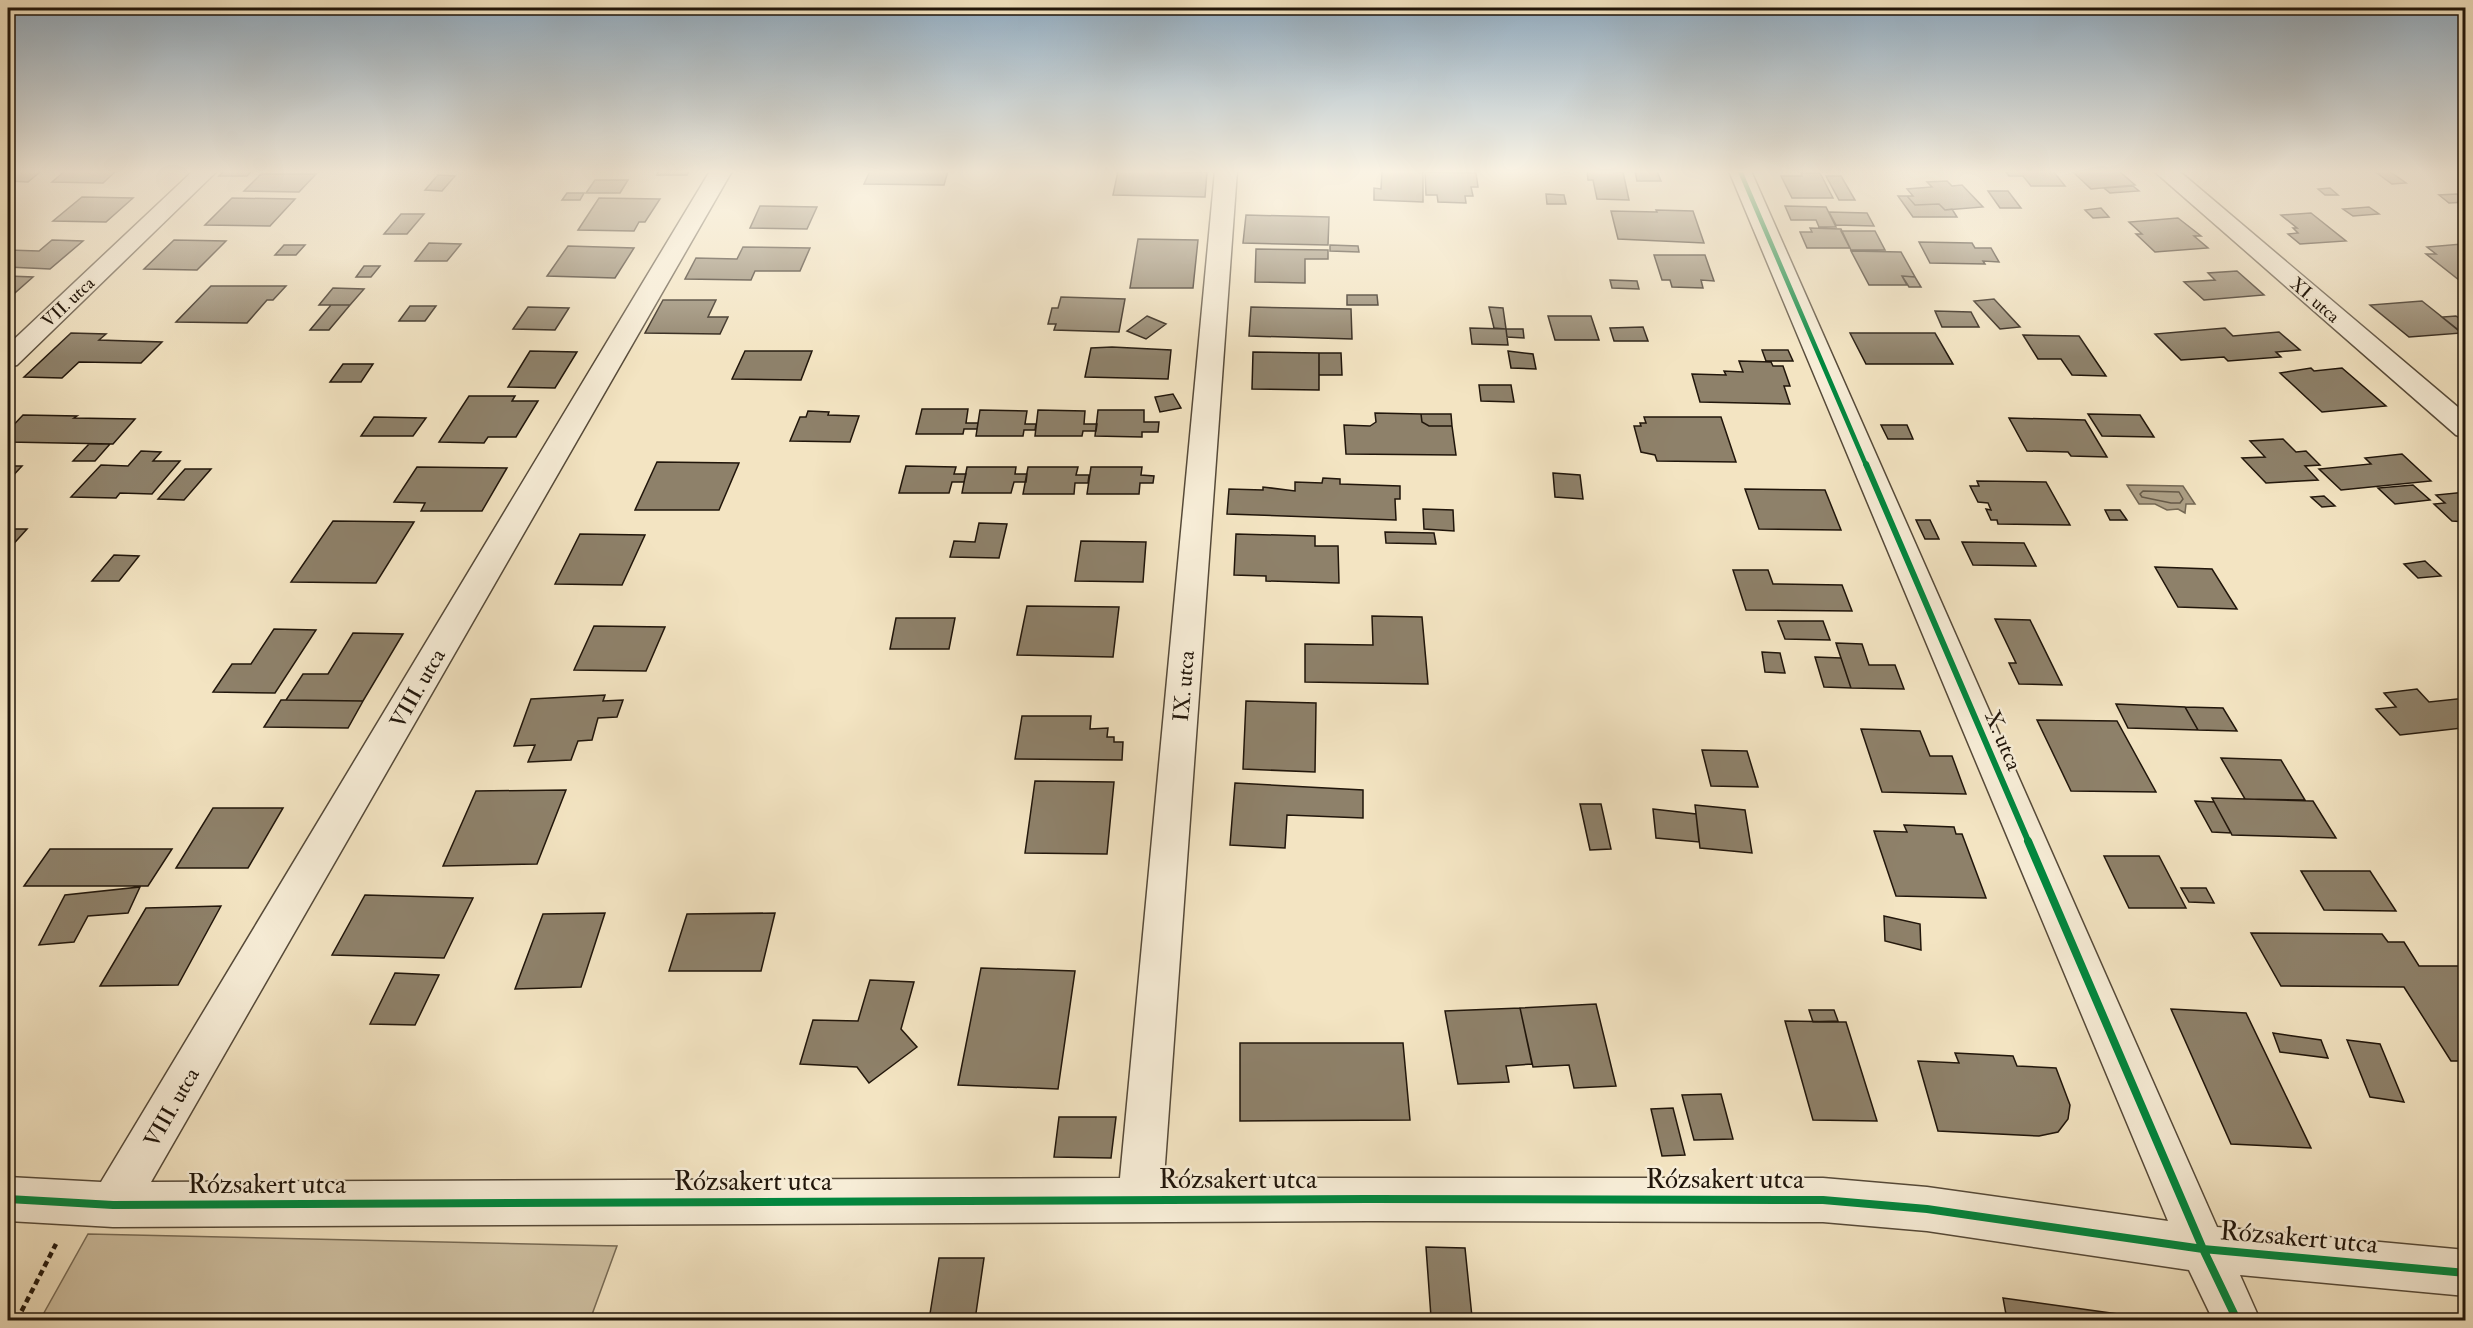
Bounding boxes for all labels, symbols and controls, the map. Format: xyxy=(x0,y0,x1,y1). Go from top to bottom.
street label: VII. utca xyxy=(37,272,100,333)
street label: XI. utca xyxy=(2285,273,2345,329)
street label: VIII. utca xyxy=(384,643,452,733)
street label: IX. utca xyxy=(1167,649,1201,723)
street label: X. utca xyxy=(1978,706,2028,775)
street label: VIII. utca xyxy=(138,1062,206,1152)
street label: Rózsakert utca xyxy=(1159,1163,1318,1196)
street label: Rózsakert utca xyxy=(1646,1163,1805,1196)
street label: Rózsakert utca xyxy=(674,1165,833,1198)
street label: Rózsakert utca xyxy=(188,1168,347,1201)
street label: Rózsakert utca xyxy=(2219,1214,2380,1261)

